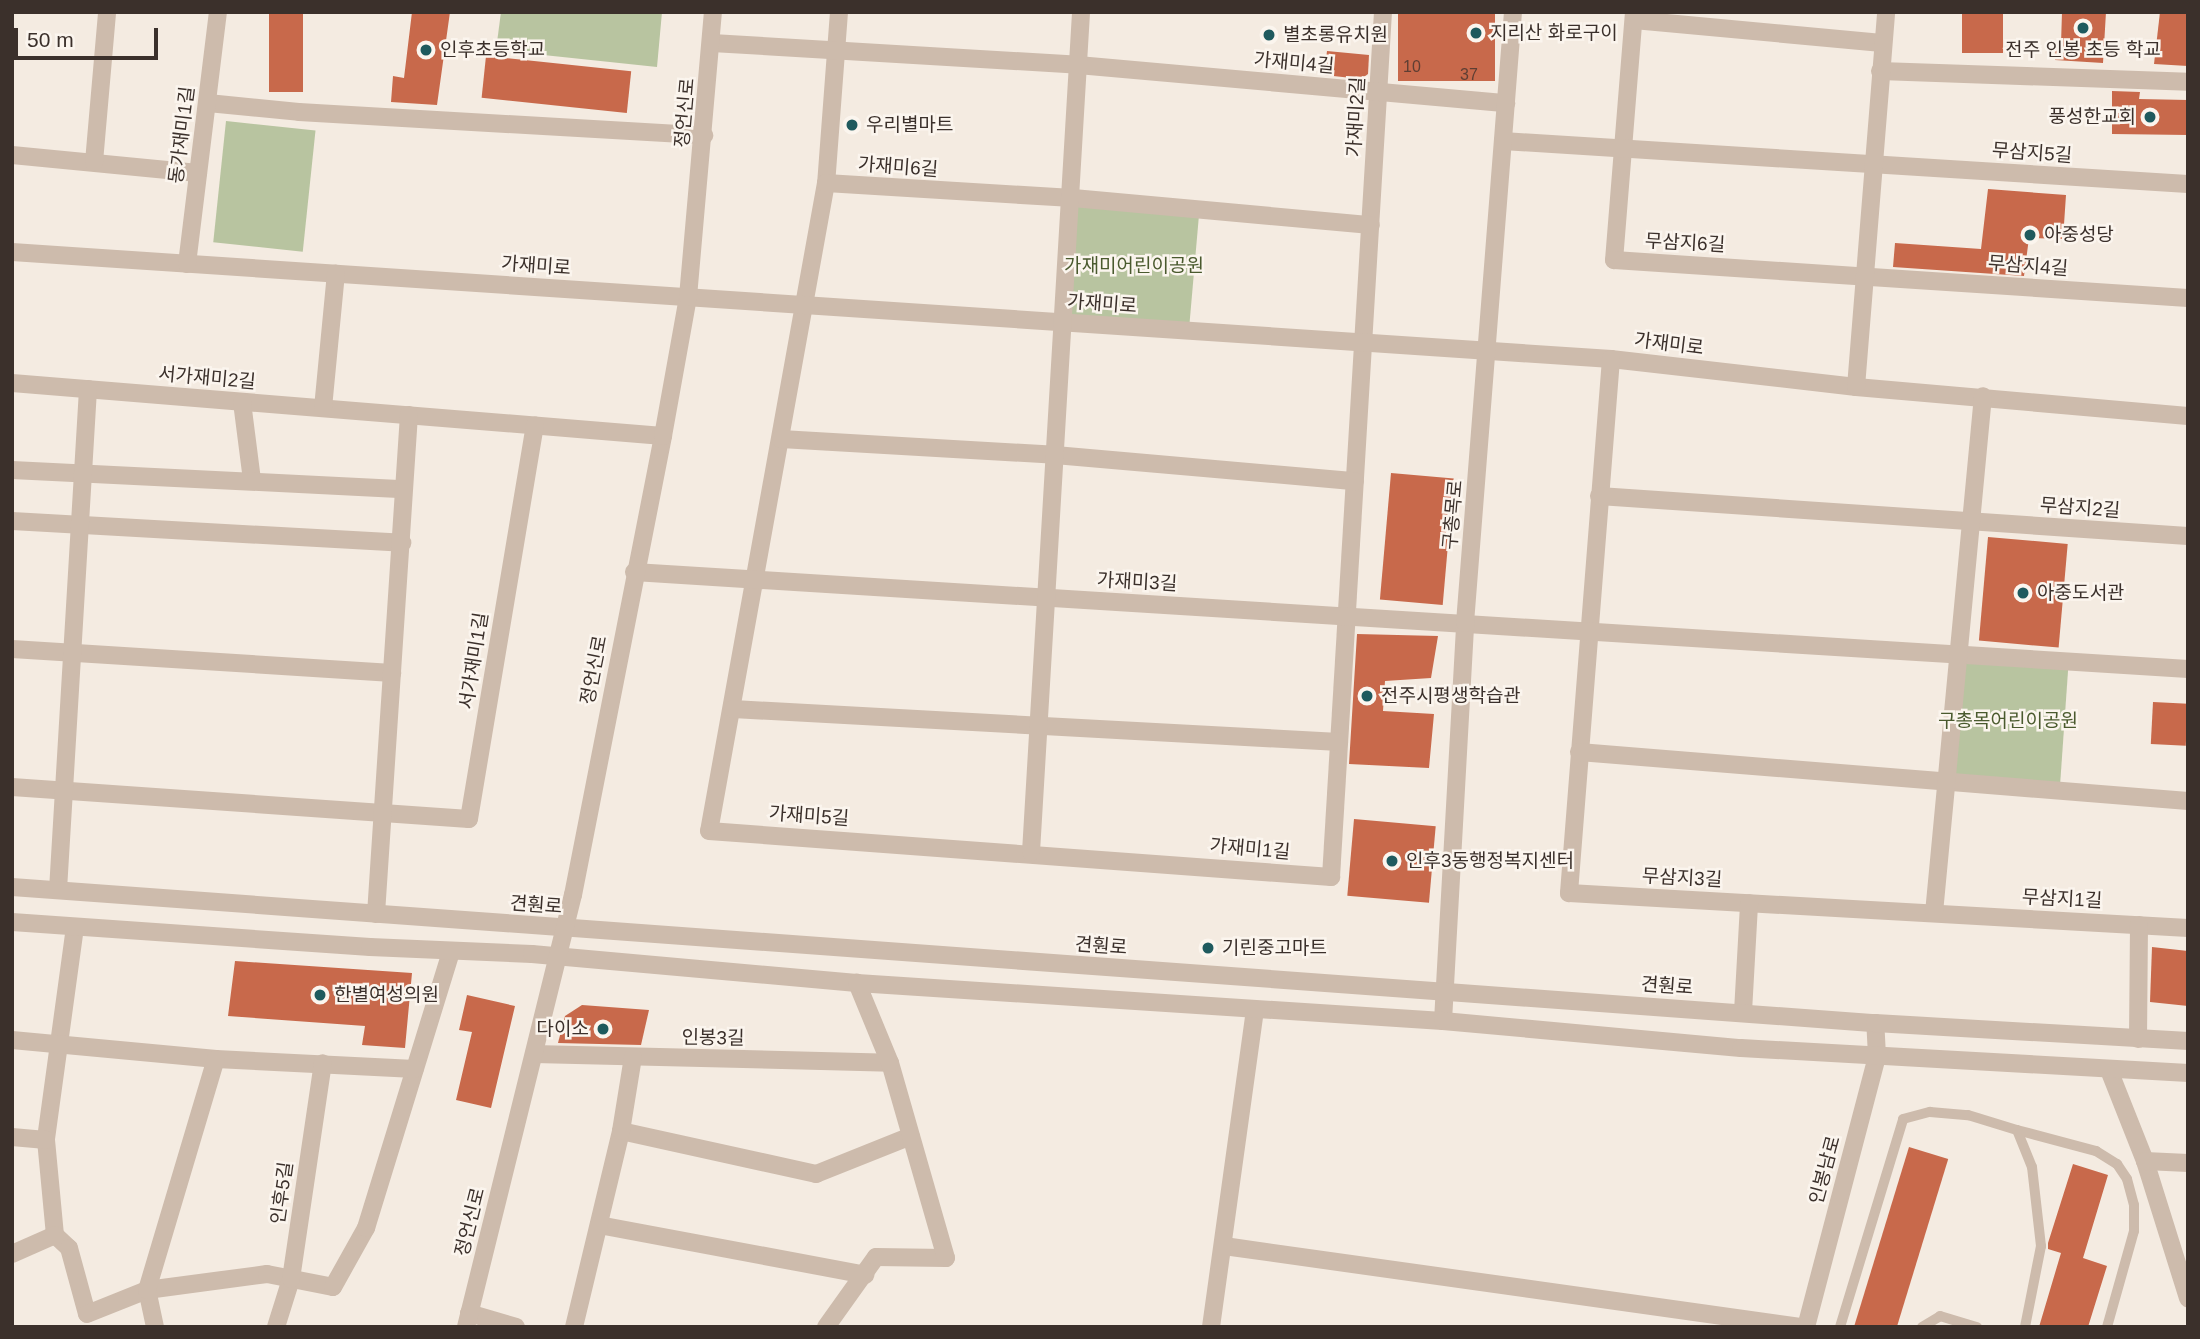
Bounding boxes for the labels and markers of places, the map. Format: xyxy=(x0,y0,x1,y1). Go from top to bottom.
marker: 전주 인봉 초등 학교 xyxy=(2075,20,2091,36)
place label: 지리산 화로구이 xyxy=(1490,22,1618,44)
place label: 별초롱유치원 xyxy=(1283,24,1388,46)
marker: 지리산 화로구이 xyxy=(1468,25,1484,41)
marker: 별초롱유치원 xyxy=(1261,27,1277,43)
place label: 인후초등학교 xyxy=(440,39,545,61)
place label: 전주 인봉 초등 학교 xyxy=(2005,39,2161,61)
marker: 인후초등학교 xyxy=(418,42,434,58)
place label: 풍성한교회 xyxy=(2049,106,2136,128)
marker: 풍성한교회 xyxy=(2142,109,2158,125)
place label: 우리별마트 xyxy=(866,114,953,136)
marker: 우리별마트 xyxy=(844,117,860,133)
place label: 아중성당 xyxy=(2044,224,2114,246)
marker: 아중성당 xyxy=(2022,227,2038,243)
place label: 아중도서관 xyxy=(2037,582,2124,604)
marker: 아중도서관 xyxy=(2015,585,2031,601)
place label: 전주시평생학습관 xyxy=(1381,685,1521,707)
marker: 전주시평생학습관 xyxy=(1359,688,1375,704)
place label: 인후3동행정복지센터 xyxy=(1406,850,1574,872)
marker: 인후3동행정복지센터 xyxy=(1384,853,1400,869)
place label: 기린중고마트 xyxy=(1222,937,1327,959)
marker: 기린중고마트 xyxy=(1200,940,1216,956)
place label: 한별여성의원 xyxy=(334,984,439,1006)
marker: 한별여성의원 xyxy=(312,987,328,1003)
place label: 다이소 xyxy=(537,1018,589,1040)
marker: 다이소 xyxy=(595,1021,611,1037)

